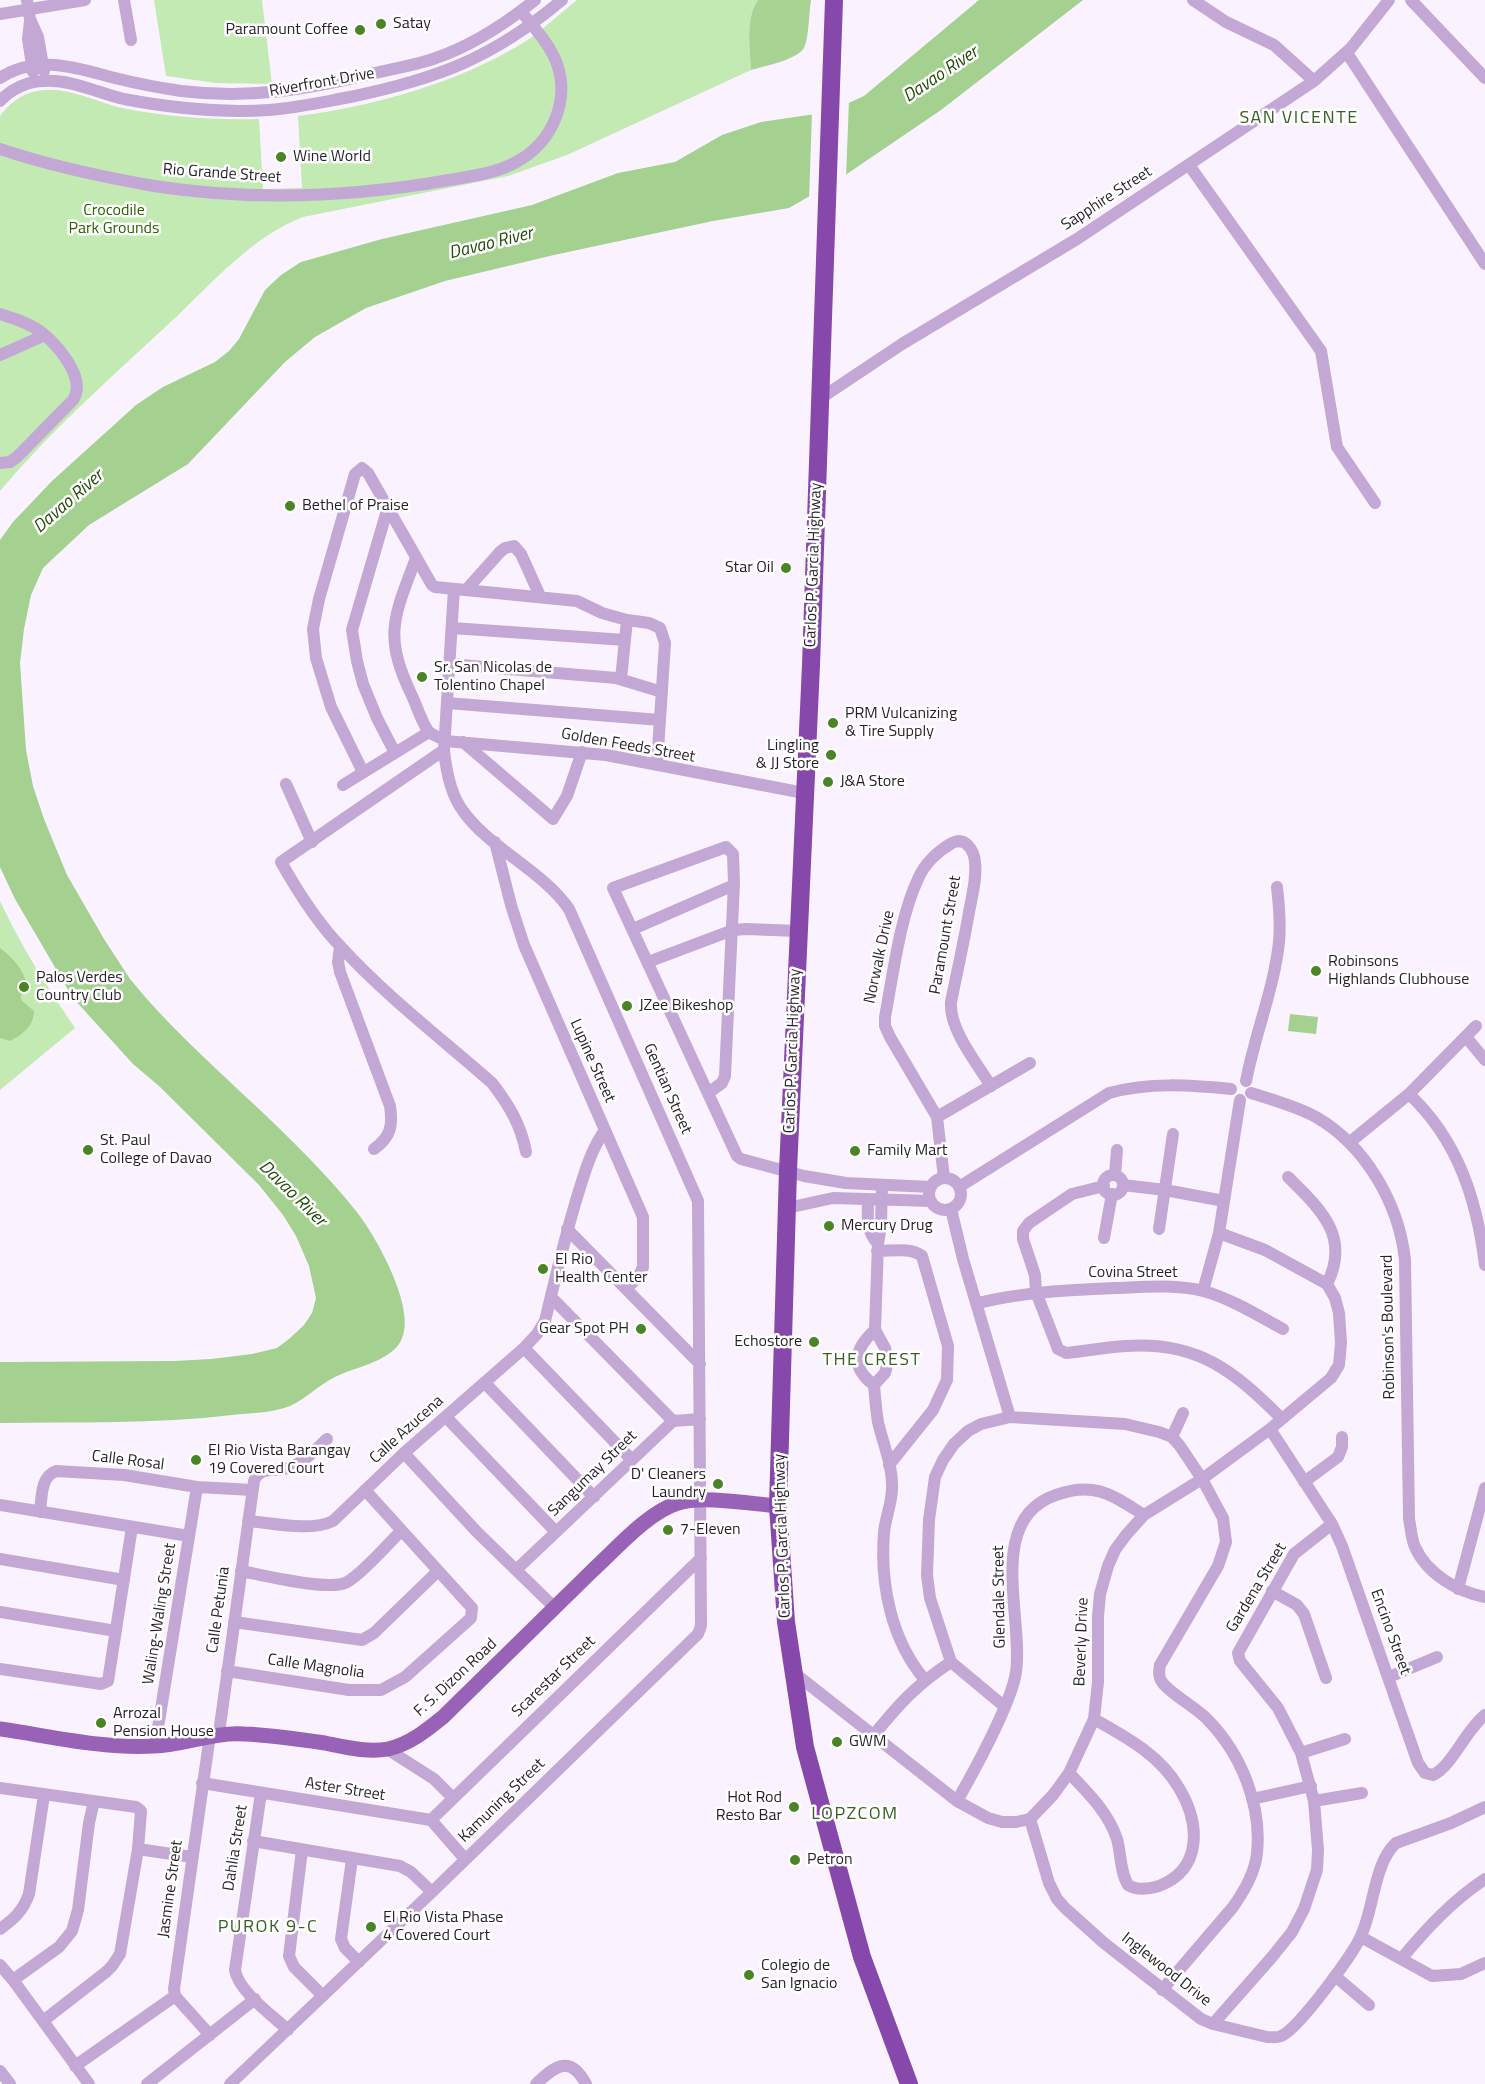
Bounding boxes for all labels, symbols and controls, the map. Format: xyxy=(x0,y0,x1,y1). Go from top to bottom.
place label: Satay xyxy=(393,14,431,34)
marker: Satay xyxy=(374,17,388,31)
place label: Paramount Coffee xyxy=(225,20,348,40)
marker: Paramount Coffee xyxy=(353,23,367,37)
water label: Davao River xyxy=(900,42,982,108)
street label: Riverfront Drive xyxy=(268,64,376,102)
district label: SAN VICENTE xyxy=(1239,108,1359,130)
place label: Wine World xyxy=(293,147,371,167)
marker: Wine World xyxy=(274,150,288,164)
street label: Rio Grande Street xyxy=(162,160,282,188)
street label: Sapphire Street xyxy=(1058,163,1156,235)
park label: Crocodile Park Grounds xyxy=(69,201,159,239)
water label: Davao River xyxy=(447,223,535,265)
water label: Davao River xyxy=(30,466,108,538)
street label: Carlos P. Garcia Highway xyxy=(802,482,826,648)
place label: Bethel of Praise xyxy=(302,496,409,516)
marker: Bethel of Praise xyxy=(283,499,297,513)
place label: Star Oil xyxy=(725,558,774,578)
marker: Star Oil xyxy=(779,561,793,575)
place label: Sr. San Nicolas de Tolentino Chapel xyxy=(434,658,552,696)
marker: Sr. San Nicolas de Tolentino Chapel xyxy=(415,670,429,684)
place label: PRM Vulcanizing & Tire Supply xyxy=(845,704,957,742)
marker: PRM Vulcanizing & Tire Supply xyxy=(826,716,840,730)
street label: Golden Feeds Street xyxy=(560,725,696,767)
place label: Lingling & JJ Store xyxy=(756,736,819,774)
marker: Lingling & JJ Store xyxy=(824,748,838,762)
place label: J&A Store xyxy=(840,772,905,792)
marker: J&A Store xyxy=(821,775,835,789)
street label: Paramount Street xyxy=(926,874,966,996)
street label: Norwalk Drive xyxy=(861,909,899,1005)
place label: Robinsons Highlands Clubhouse xyxy=(1328,952,1469,990)
marker: Robinsons Highlands Clubhouse xyxy=(1309,964,1323,978)
place label: Palos Verdes Country Club xyxy=(36,968,123,1006)
street label: Carlos P. Garcia Highway xyxy=(781,968,805,1134)
marker: Palos Verdes Country Club xyxy=(17,980,31,994)
place label: JZee Bikeshop xyxy=(639,996,734,1016)
marker: JZee Bikeshop xyxy=(620,999,634,1013)
street label: Lupine Street xyxy=(565,1016,619,1106)
street label: Gentian Street xyxy=(639,1041,695,1137)
place label: St. Paul College of Davao xyxy=(100,1131,212,1169)
place label: Family Mart xyxy=(867,1141,947,1161)
marker: St. Paul College of Davao xyxy=(81,1143,95,1157)
marker: Family Mart xyxy=(848,1144,862,1158)
water label: Davao River xyxy=(254,1157,330,1231)
place label: Mercury Drug xyxy=(841,1216,933,1236)
marker: Mercury Drug xyxy=(822,1219,836,1233)
place label: El Rio Health Center xyxy=(555,1250,648,1288)
street label: Robinson's Boulevard xyxy=(1378,1254,1400,1400)
marker: El Rio Health Center xyxy=(536,1262,550,1276)
street label: Covina Street xyxy=(1088,1263,1178,1283)
place label: Gear Spot PH xyxy=(539,1319,629,1339)
marker: Gear Spot PH xyxy=(634,1322,648,1336)
place label: Echostore xyxy=(734,1332,802,1352)
marker: Echostore xyxy=(807,1335,821,1349)
district label: THE CREST xyxy=(822,1350,922,1372)
street label: Calle Azucena xyxy=(366,1392,448,1468)
street label: Sangumay Street xyxy=(545,1427,641,1521)
place label: El Rio Vista Barangay 19 Covered Court xyxy=(208,1441,351,1479)
street label: Calle Rosal xyxy=(91,1447,165,1475)
marker: El Rio Vista Barangay 19 Covered Court xyxy=(189,1453,203,1467)
street label: Carlos P. Garcia Highway xyxy=(771,1453,795,1619)
place label: D' Cleaners Laundry xyxy=(631,1465,706,1503)
marker: D' Cleaners Laundry xyxy=(711,1477,725,1491)
place label: 7-Eleven xyxy=(680,1520,741,1540)
marker: 7-Eleven xyxy=(661,1523,675,1537)
street label: Gardena Street xyxy=(1223,1540,1291,1636)
street label: Waling-Waling Street xyxy=(139,1542,181,1686)
street label: Glendale Street xyxy=(990,1545,1010,1649)
street label: Calle Petunia xyxy=(203,1565,235,1655)
street label: Encino Street xyxy=(1366,1587,1414,1677)
street label: Beverly Drive xyxy=(1071,1597,1093,1687)
street label: Scarestar Street xyxy=(508,1632,600,1722)
street label: F. S. Dizon Road xyxy=(411,1635,501,1721)
street label: Calle Magnolia xyxy=(266,1651,366,1683)
place label: Arrozal Pension House xyxy=(113,1704,214,1742)
marker: Arrozal Pension House xyxy=(94,1716,108,1730)
place label: GWM xyxy=(849,1732,886,1752)
marker: GWM xyxy=(830,1735,844,1749)
street label: Kamuning Street xyxy=(455,1755,549,1847)
street label: Aster Street xyxy=(304,1774,386,1806)
place label: Hot Rod Resto Bar xyxy=(716,1788,782,1826)
marker: Hot Rod Resto Bar xyxy=(787,1800,801,1814)
street label: Dahlia Street xyxy=(220,1804,252,1892)
district label: LOPZCOM xyxy=(811,1804,899,1826)
street label: Jasmine Street xyxy=(155,1839,187,1939)
place label: Petron xyxy=(807,1850,852,1870)
marker: Petron xyxy=(788,1853,802,1867)
place label: El Rio Vista Phase 4 Covered Court xyxy=(383,1908,503,1946)
district label: PUROK 9-C xyxy=(218,1917,318,1939)
marker: El Rio Vista Phase 4 Covered Court xyxy=(364,1920,378,1934)
street label: Inglewood Drive xyxy=(1117,1929,1215,2011)
place label: Colegio de San Ignacio xyxy=(761,1956,837,1994)
marker: Colegio de San Ignacio xyxy=(742,1968,756,1982)

